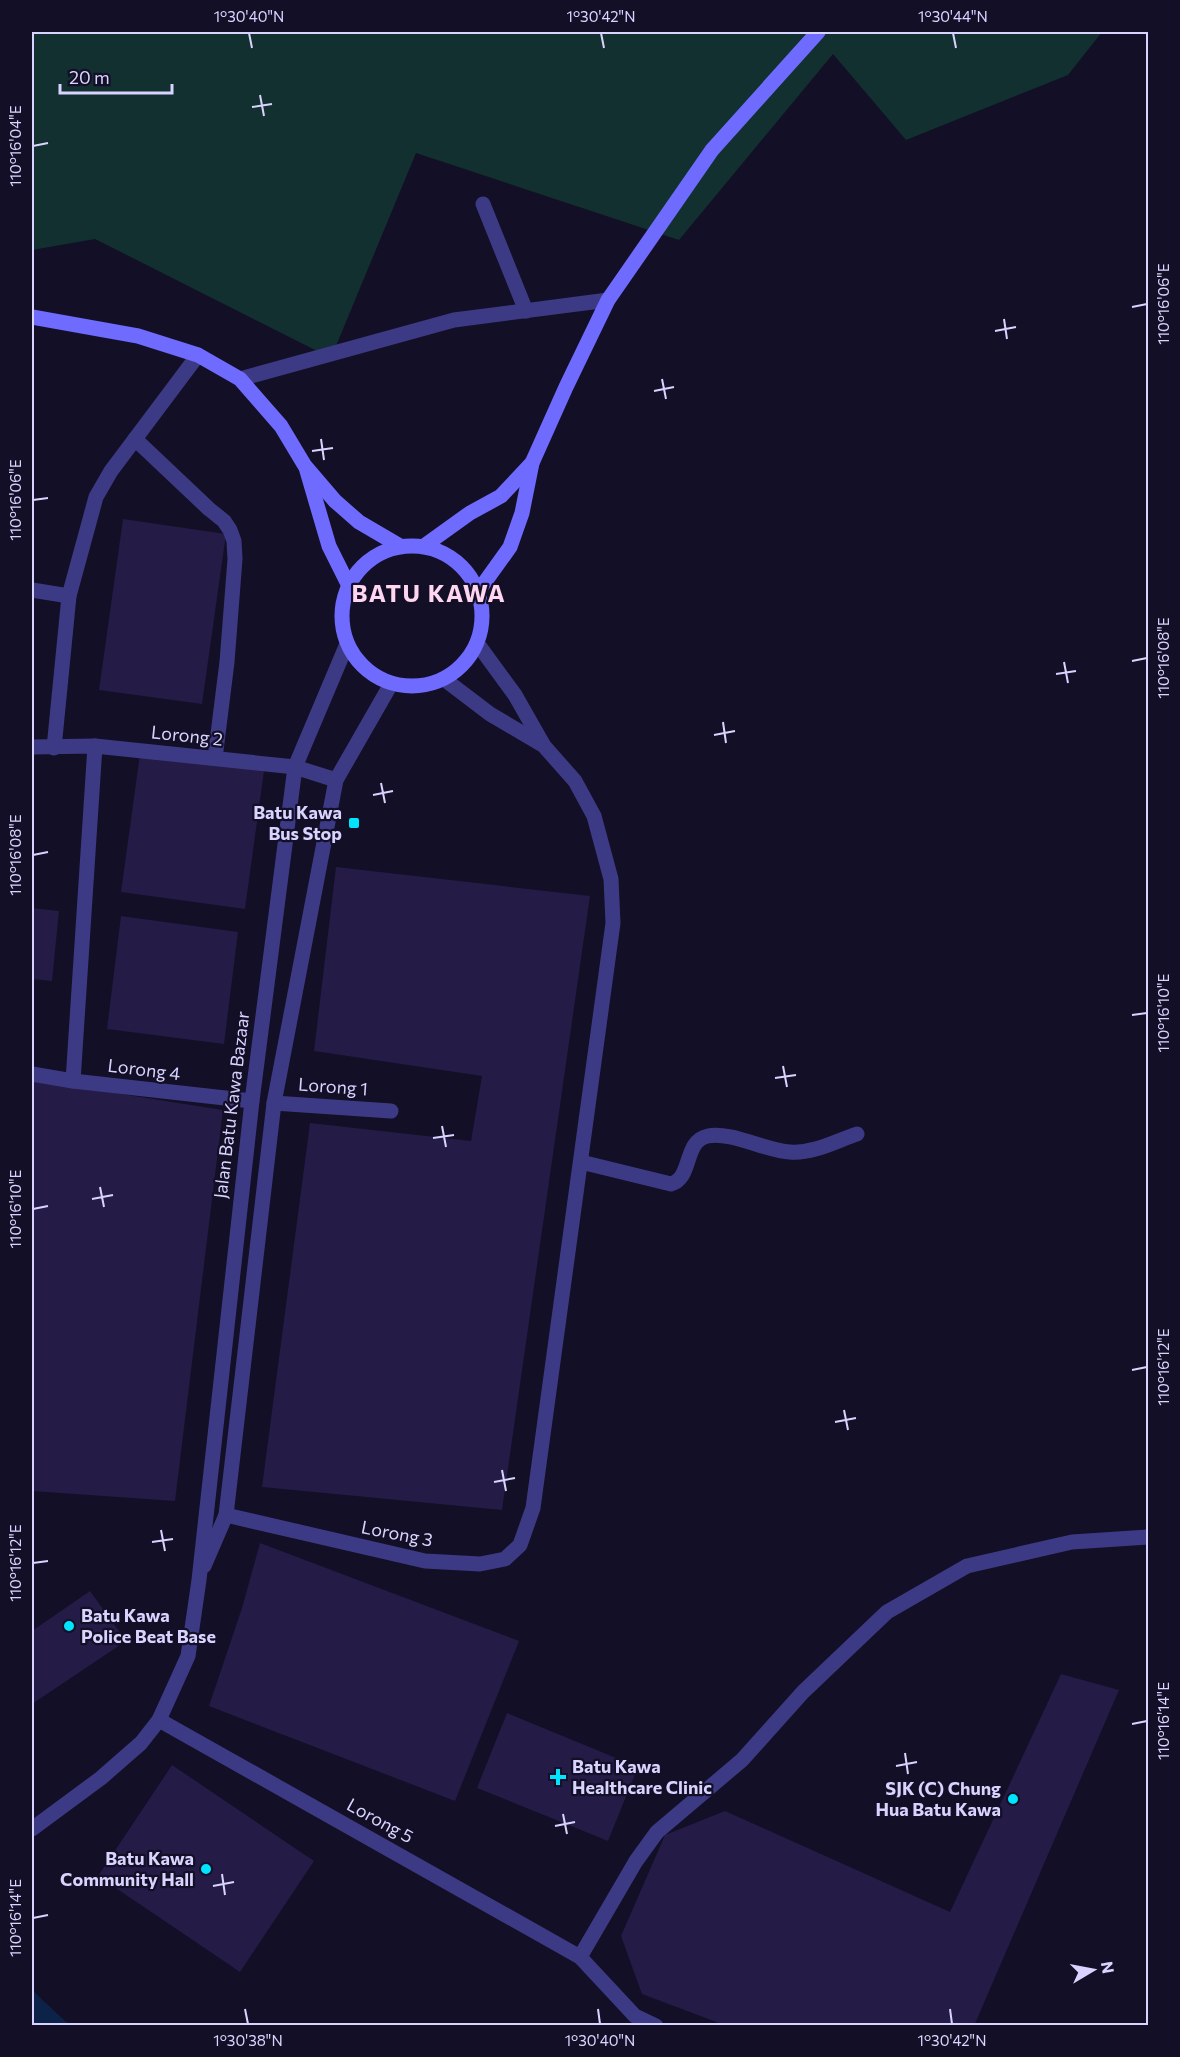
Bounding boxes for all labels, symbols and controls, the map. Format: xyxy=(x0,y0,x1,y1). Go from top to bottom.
text: 1°30'40"N xyxy=(214,7,284,25)
text: 1°30'42"N xyxy=(567,7,635,25)
text: 1°30'44"N xyxy=(918,7,988,25)
scale bar xyxy=(60,57,172,95)
text: 20 m xyxy=(69,66,110,88)
text: 110°16'04"E xyxy=(6,105,24,187)
text: 110°16'06"E xyxy=(1154,263,1172,345)
text: 110°16'06"E xyxy=(6,459,24,541)
district label: BATU KAWA xyxy=(352,578,506,607)
text: 110°16'08"E xyxy=(1154,617,1172,699)
street label: Lorong 2 xyxy=(150,720,224,750)
place label: Batu Kawa Bus Stop xyxy=(253,801,342,844)
text: 110°16'08"E xyxy=(6,814,24,896)
marker: Batu Kawa Bus Stop xyxy=(347,816,361,830)
text: 110°16'10"E xyxy=(1154,973,1172,1052)
street label: Jalan Batu Kawa Bazaar xyxy=(209,1010,253,1200)
street label: Lorong 4 xyxy=(107,1054,182,1084)
street label: Lorong 1 xyxy=(297,1073,369,1099)
text: 110°16'10"E xyxy=(6,1169,24,1248)
text: 110°16'12"E xyxy=(1154,1328,1172,1406)
street label: Lorong 3 xyxy=(360,1515,435,1551)
text: 110°16'12"E xyxy=(6,1524,24,1602)
place label: Batu Kawa Police Beat Base xyxy=(81,1604,216,1647)
marker: Batu Kawa Police Beat Base xyxy=(62,1619,76,1633)
text: 110°16'14"E xyxy=(1154,1682,1172,1760)
place label: Batu Kawa Healthcare Clinic xyxy=(572,1755,712,1798)
marker: Batu Kawa Healthcare Clinic xyxy=(549,1768,567,1786)
place label: SJK (C) Chung Hua Batu Kawa xyxy=(876,1777,1001,1820)
marker: SJK (C) Chung Hua Batu Kawa xyxy=(1006,1792,1020,1806)
street label: Lorong 5 xyxy=(343,1793,418,1847)
place label: Batu Kawa Community Hall xyxy=(60,1847,194,1890)
marker: Batu Kawa Community Hall xyxy=(199,1862,213,1876)
text: 110°16'14"E xyxy=(6,1879,24,1957)
north arrow xyxy=(1063,1940,1123,2000)
text: N xyxy=(1098,1960,1119,1975)
text: 1°30'38"N xyxy=(213,2031,283,2049)
text: 1°30'40"N xyxy=(565,2031,635,2049)
text: 1°30'42"N xyxy=(918,2031,986,2049)

